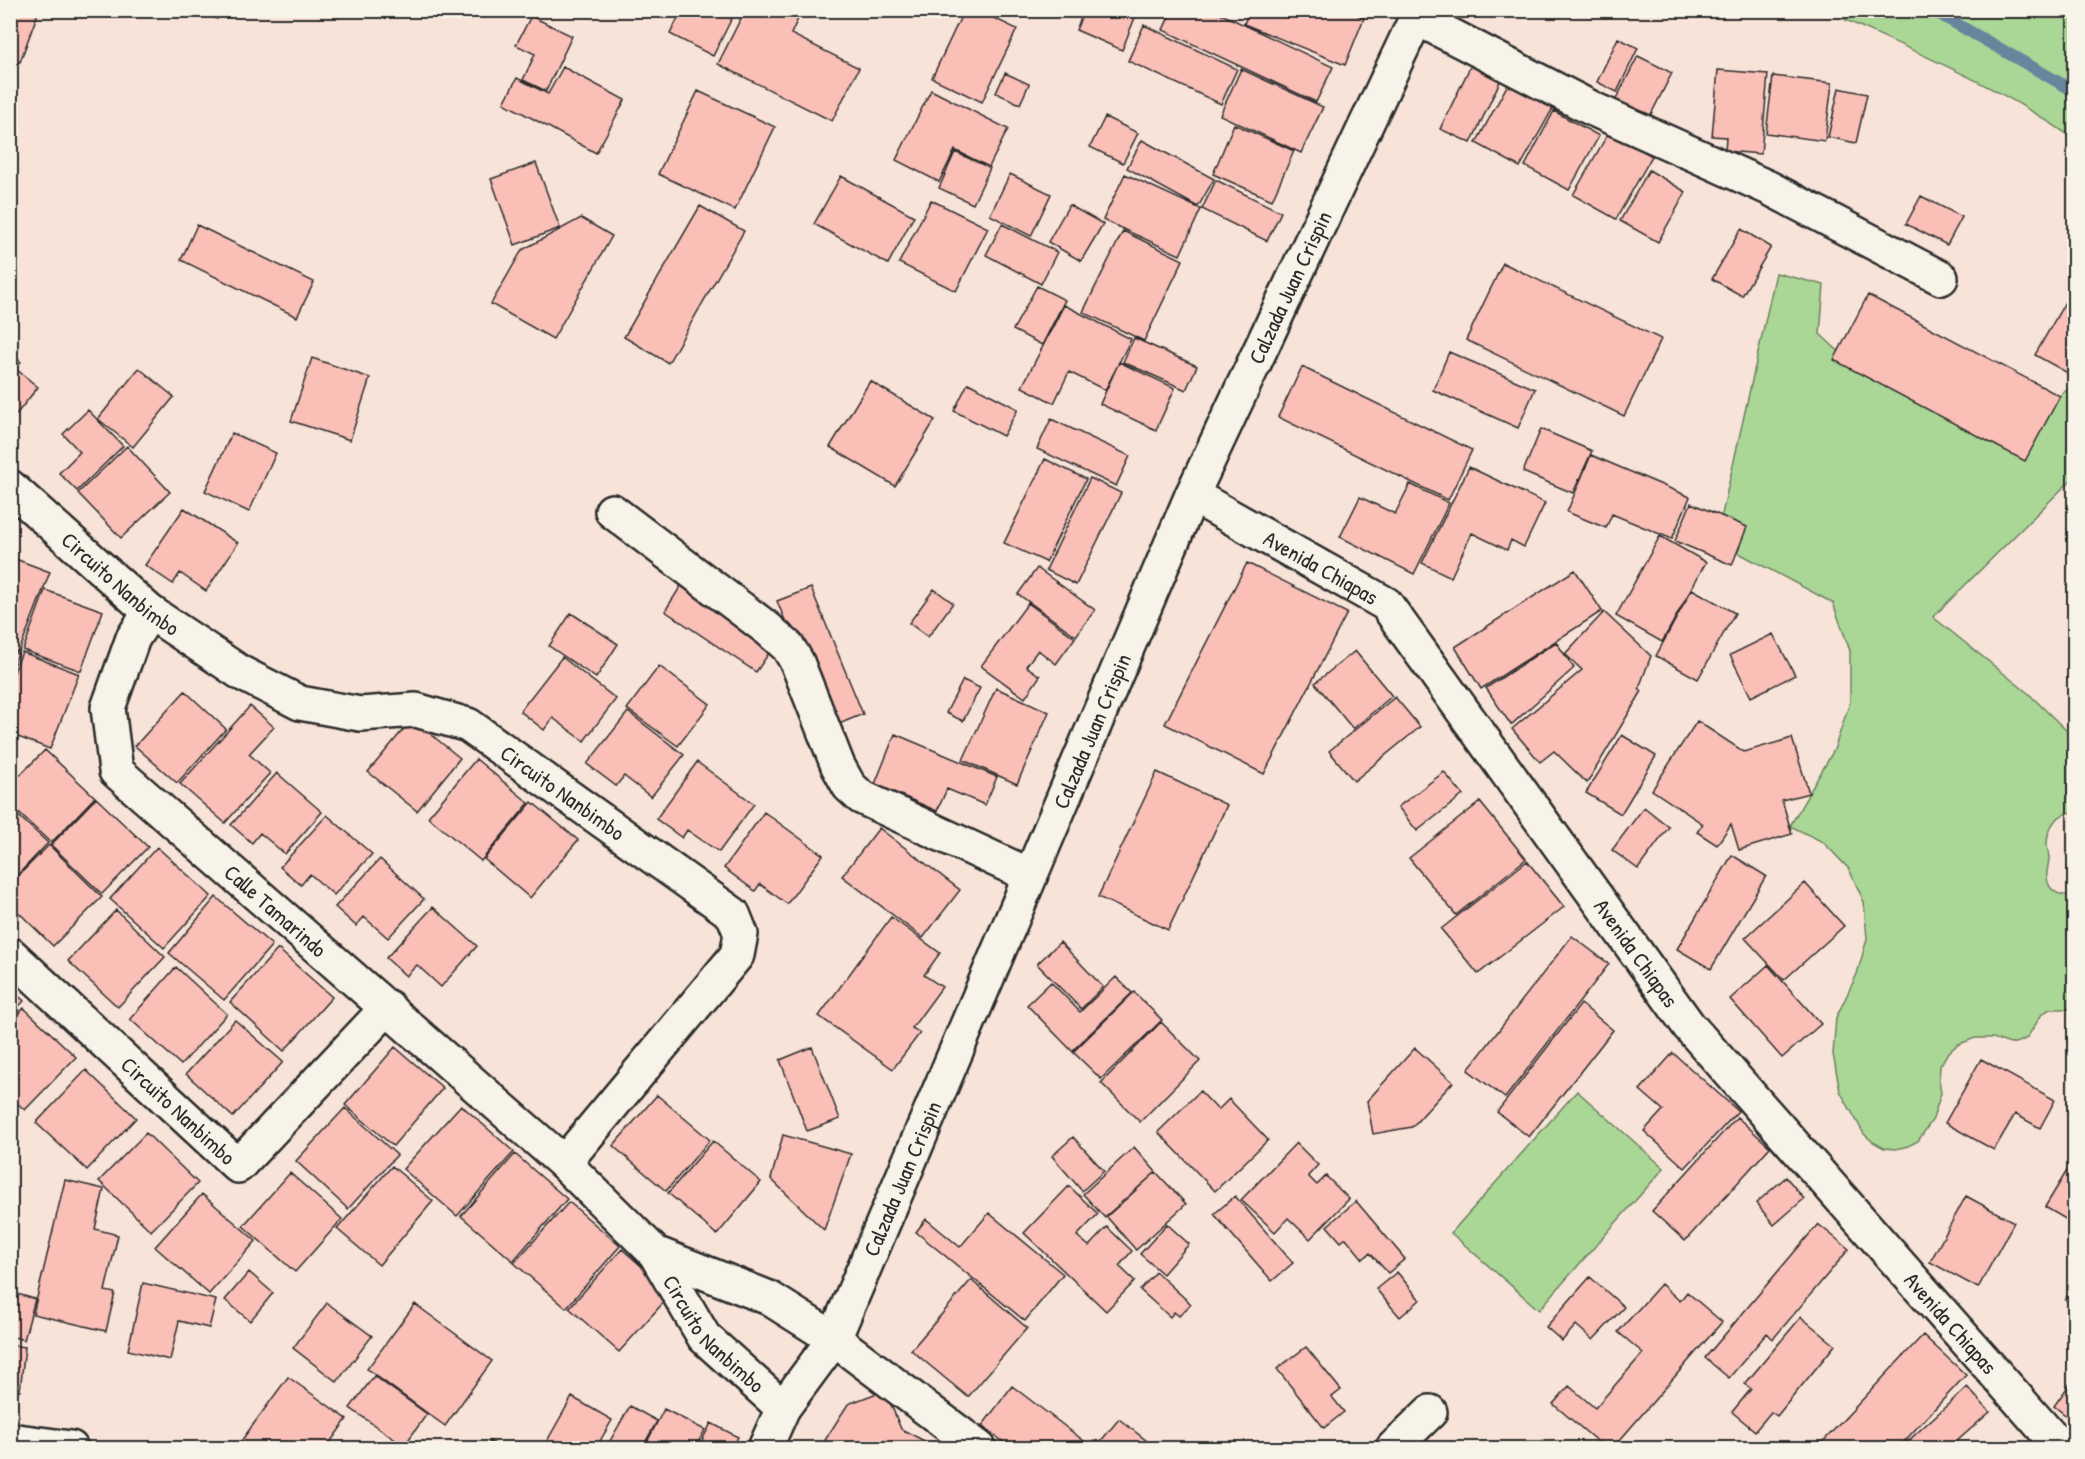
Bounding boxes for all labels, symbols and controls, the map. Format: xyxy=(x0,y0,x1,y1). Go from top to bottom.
street label: Calzada Juan Crispin xyxy=(1241,206,1338,369)
street label: Avenida Chiapas xyxy=(1258,523,1384,612)
street label: Circuito Nanbimbo xyxy=(55,525,186,643)
street label: Calzada Juan Crispin xyxy=(1046,649,1138,813)
street label: Circuito Nanbimbo xyxy=(494,738,631,847)
street label: Calle Tamarindo xyxy=(218,857,334,964)
street label: Avenida Chiapas xyxy=(1587,893,1686,1013)
street label: Circuito Nanbimbo xyxy=(115,1050,242,1172)
street label: Calzada Juan Crispin xyxy=(856,1096,948,1261)
street label: Avenida Chiapas xyxy=(1898,1266,2004,1381)
street label: Circuito Nanbimbo xyxy=(656,1269,771,1400)

